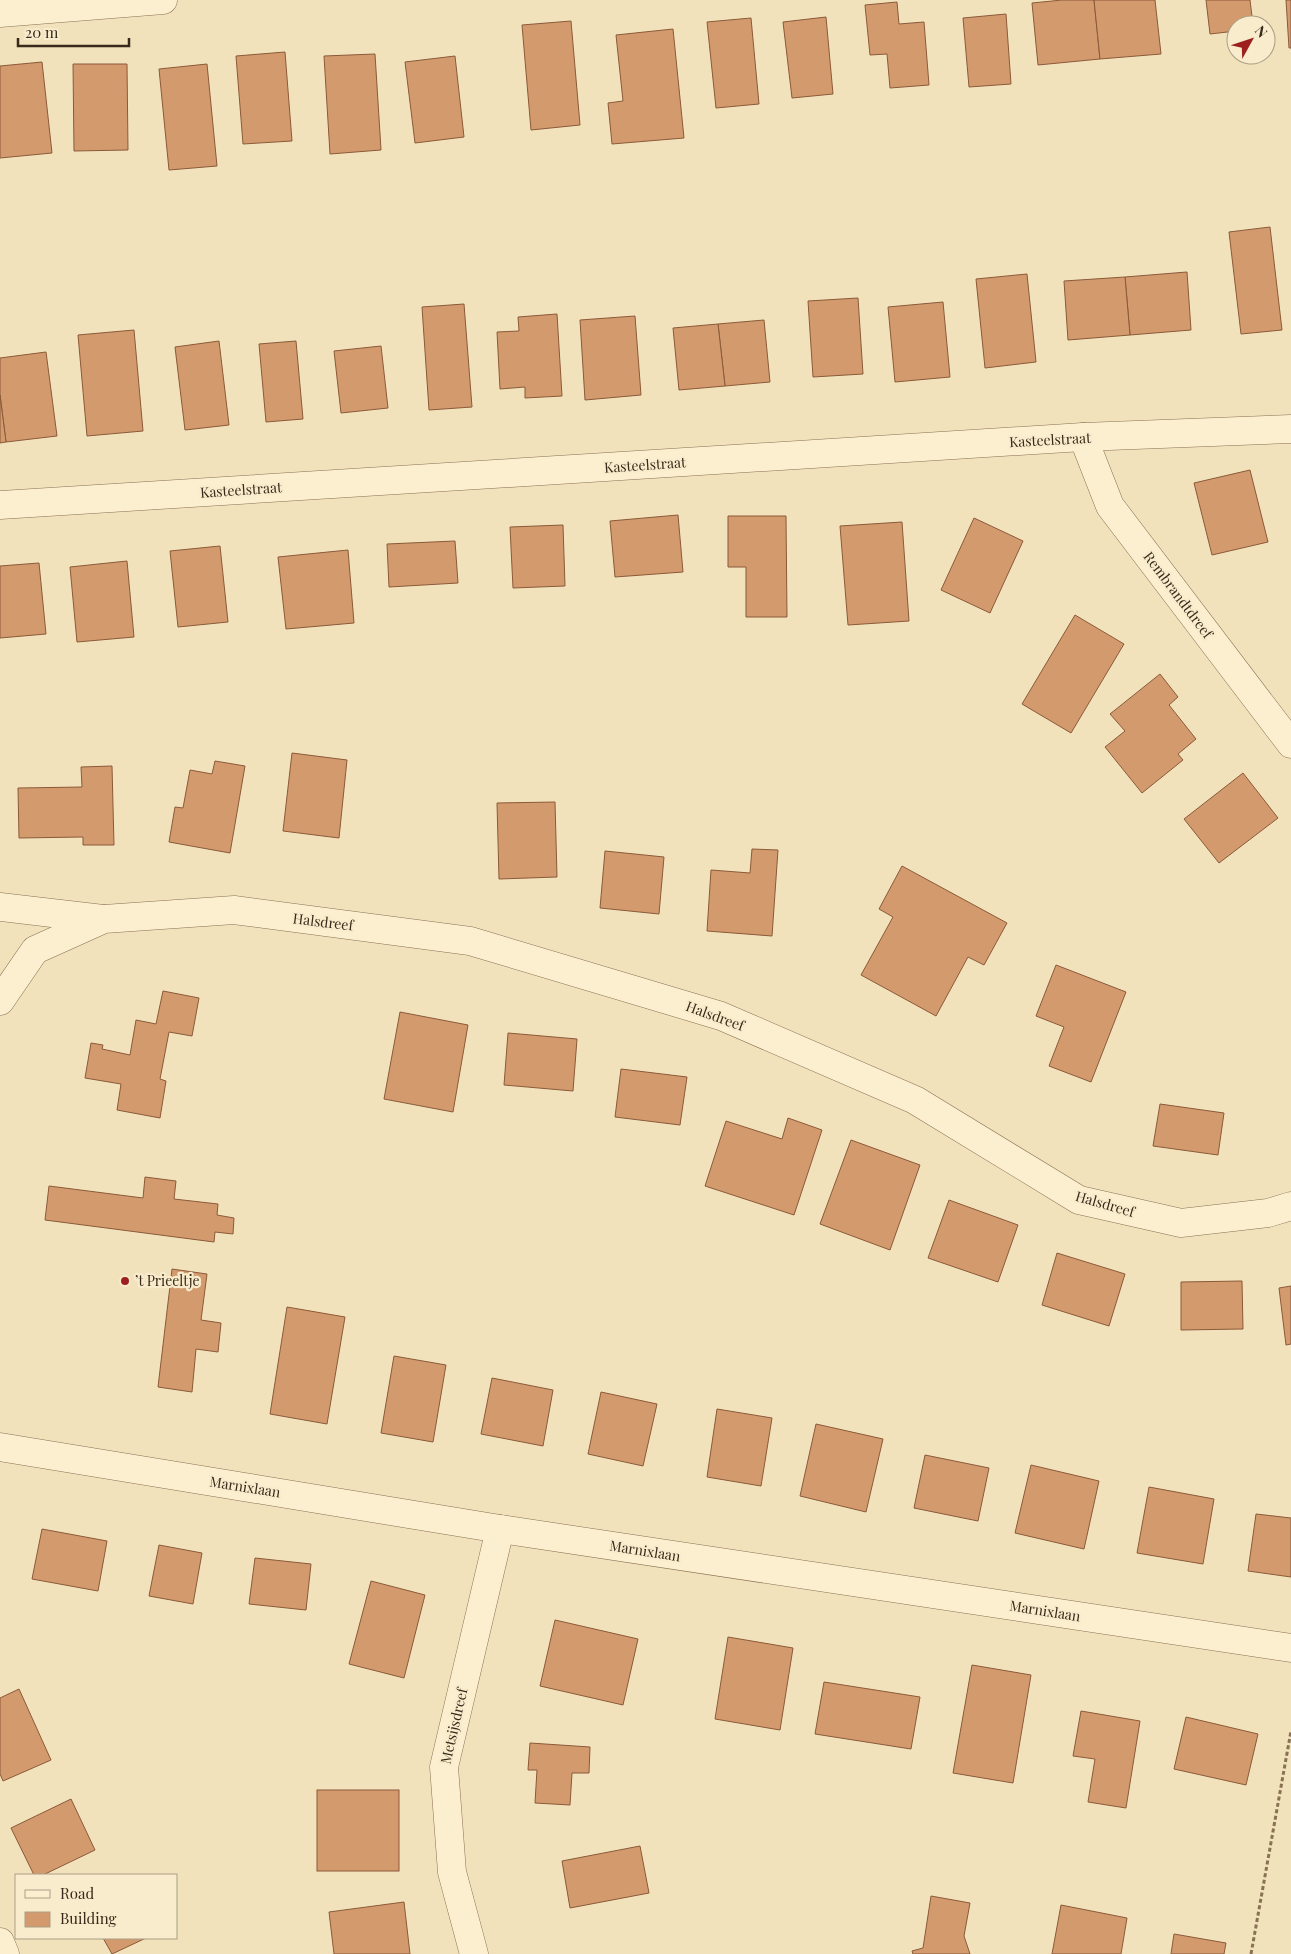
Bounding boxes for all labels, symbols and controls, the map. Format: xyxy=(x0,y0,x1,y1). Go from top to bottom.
scale bar xyxy=(18,15,129,47)
north arrow xyxy=(1226,15,1276,65)
text: N xyxy=(1251,21,1272,41)
text: 20 m xyxy=(25,22,59,42)
street label: Kasteelstraat xyxy=(1009,428,1092,451)
street label: Kasteelstraat xyxy=(603,452,688,477)
street label: Kasteelstraat xyxy=(199,477,284,502)
street label: Rembrandtdreef xyxy=(1140,547,1218,643)
street label: Halsdreef xyxy=(292,908,356,935)
street label: Halsdreef xyxy=(683,996,748,1035)
street label: Halsdreef xyxy=(1073,1186,1138,1221)
place label: ’t Prieeltje xyxy=(135,1271,200,1290)
marker: ’t Prieeltje xyxy=(119,1275,131,1287)
street label: Marnixlaan xyxy=(208,1472,282,1502)
street label: Marnixlaan xyxy=(608,1536,682,1566)
street label: Marnixlaan xyxy=(1008,1596,1082,1626)
street label: Metsijsdreef xyxy=(436,1685,472,1766)
legend xyxy=(15,1874,178,1939)
text: Road xyxy=(60,1883,94,1903)
text: Building xyxy=(60,1908,117,1928)

